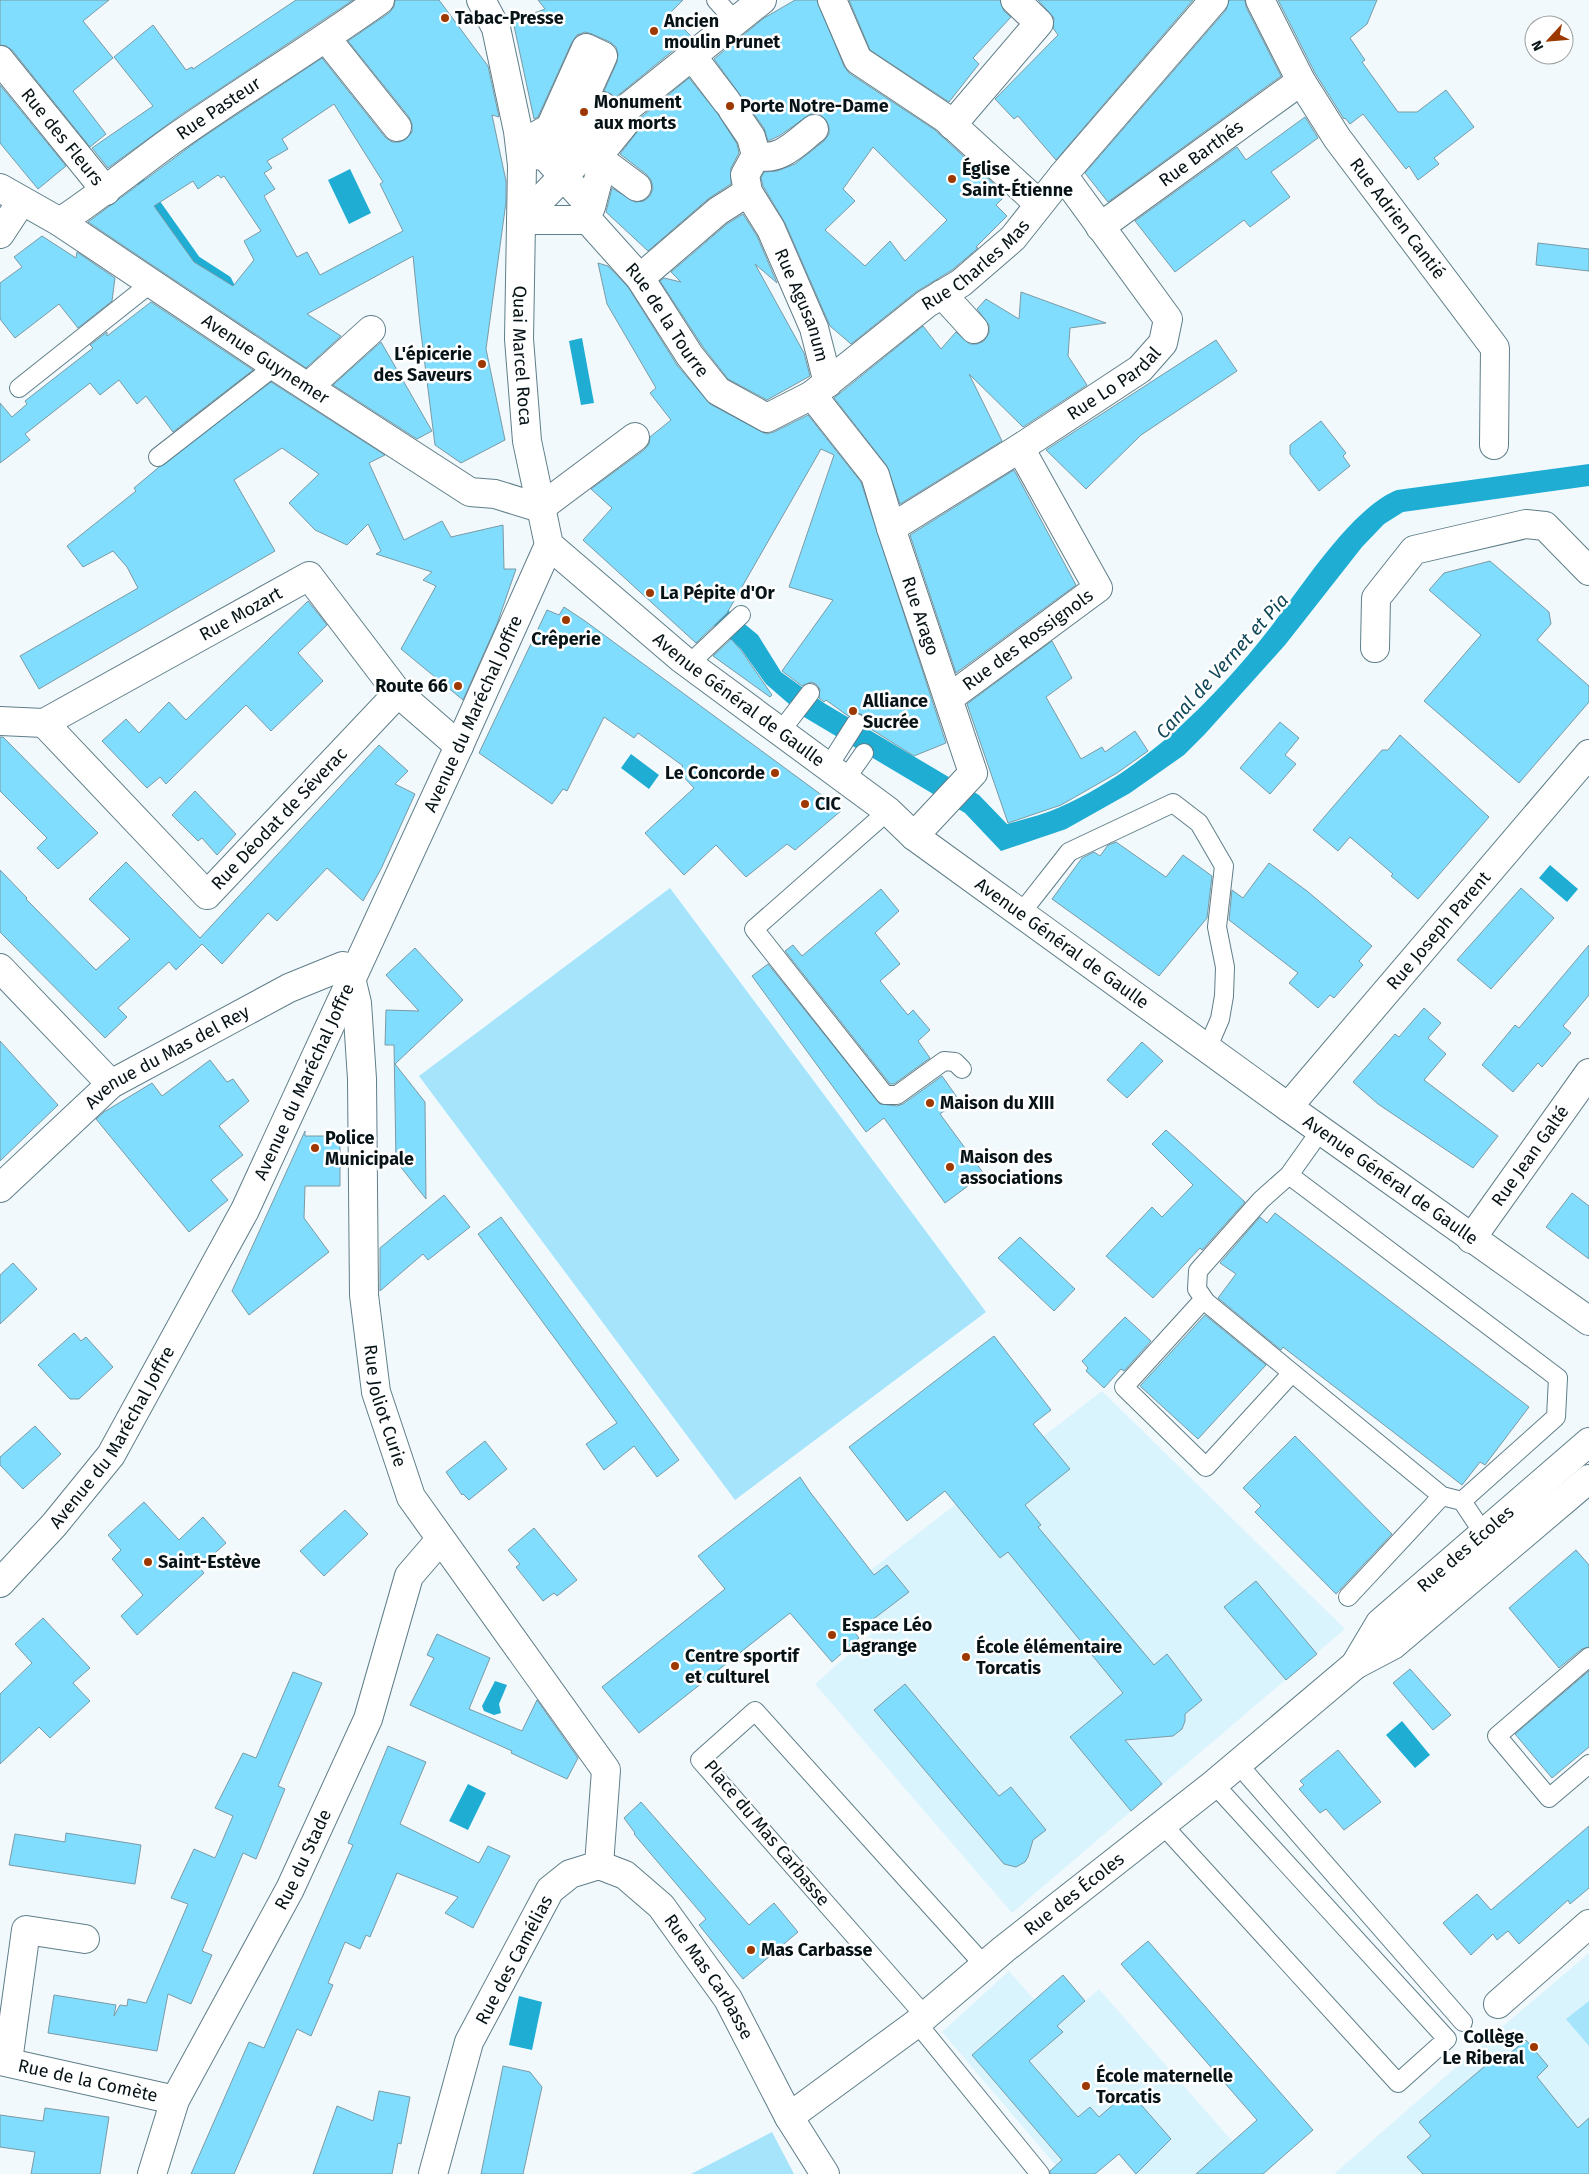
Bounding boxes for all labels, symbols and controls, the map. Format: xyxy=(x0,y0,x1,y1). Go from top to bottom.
place label: Tabac-Presse xyxy=(455,7,564,29)
place label: Ancien moulin Prunet xyxy=(663,10,781,53)
marker: Tabac-Presse xyxy=(439,12,451,24)
north arrow xyxy=(1524,15,1574,65)
marker: Ancien moulin Prunet xyxy=(648,25,660,37)
text: N xyxy=(1528,38,1547,53)
street label: Rue Pasteur xyxy=(172,72,265,145)
street label: Rue des Fleurs xyxy=(16,84,108,190)
place label: Monument aux morts xyxy=(594,91,683,134)
place label: Porte Notre-Dame xyxy=(740,95,889,117)
marker: Porte Notre-Dame xyxy=(724,100,736,112)
marker: Monument aux morts xyxy=(578,106,590,118)
street label: Rue Barthés xyxy=(1155,116,1248,192)
street label: Rue Adrien Cantié xyxy=(1345,154,1450,283)
place label: Église Saint-Étienne xyxy=(962,157,1073,201)
marker: Église Saint-Étienne xyxy=(946,173,958,185)
street label: Rue Charles Mas xyxy=(917,215,1034,315)
street label: Rue Agusanum xyxy=(770,245,833,364)
street label: Rue de la Tourre xyxy=(621,258,714,382)
street label: Quai Marcel Roca xyxy=(508,285,537,426)
street label: Avenue Guynemer xyxy=(198,309,333,409)
street label: Rue Lo Pardal xyxy=(1063,342,1166,425)
place label: L'épicerie des Saveurs xyxy=(373,343,472,386)
marker: L'épicerie des Saveurs xyxy=(476,358,488,370)
street label: Rue Arago xyxy=(897,574,944,658)
street label: Rue Mozart xyxy=(196,582,286,646)
place label: La Pépite d'Or xyxy=(660,582,776,604)
street label: Rue des Rossignols xyxy=(958,584,1097,695)
marker: La Pépite d'Or xyxy=(644,587,656,599)
water label: Canal de Vernet et Pia xyxy=(1151,589,1293,743)
street label: Avenue du Maréchal Joffre xyxy=(419,612,527,816)
marker: Crêperie xyxy=(560,614,572,626)
place label: Crêperie xyxy=(531,628,601,650)
street label: Avenue Général de Gaulle xyxy=(648,628,829,772)
place label: Route 66 xyxy=(375,675,448,697)
marker: Route 66 xyxy=(452,680,464,692)
place label: Alliance Sucrée xyxy=(862,690,928,733)
marker: Alliance Sucrée xyxy=(847,705,859,717)
street label: Rue Déodat de Séverac xyxy=(207,743,352,895)
place label: Le Concorde xyxy=(665,762,765,784)
marker: Le Concorde xyxy=(769,767,781,779)
place label: CIC xyxy=(815,793,842,815)
marker: CIC xyxy=(799,798,811,810)
street label: Rue Joseph Parent xyxy=(1382,866,1496,994)
street label: Avenue Général de Gaulle xyxy=(971,873,1153,1014)
street label: Avenue du Maréchal Joffre xyxy=(249,980,359,1183)
street label: Avenue du Mas del Rey xyxy=(80,1000,253,1114)
place label: Maison du XIII xyxy=(940,1092,1055,1114)
marker: Maison du XIII xyxy=(924,1097,936,1109)
street label: Rue Jean Galté xyxy=(1487,1101,1573,1211)
street label: Avenue Général de Gaulle xyxy=(1299,1110,1482,1250)
place label: Police Municipale xyxy=(325,1127,414,1170)
marker: Police Municipale xyxy=(309,1142,321,1154)
place label: Maison des associations xyxy=(960,1146,1063,1189)
marker: Maison des associations xyxy=(944,1161,956,1173)
street label: Avenue du Maréchal Joffre xyxy=(45,1342,179,1533)
street label: Rue Joliot Curie xyxy=(359,1343,411,1470)
street label: Rue des Écoles xyxy=(1413,1501,1519,1597)
place label: Saint-Estève xyxy=(158,1551,261,1573)
marker: Saint-Estève xyxy=(142,1556,154,1568)
place label: Espace Léo Lagrange xyxy=(842,1614,932,1657)
marker: Espace Léo Lagrange xyxy=(826,1629,838,1641)
place label: École élémentaire Torcatis xyxy=(976,1635,1122,1679)
place label: Centre sportif et culturel xyxy=(685,1645,800,1688)
marker: École élémentaire Torcatis xyxy=(960,1651,972,1663)
marker: Centre sportif et culturel xyxy=(669,1660,681,1672)
street label: Place du Mas Carbasse xyxy=(699,1755,835,1911)
street label: Rue du Stade xyxy=(270,1806,336,1914)
street label: Rue des Écoles xyxy=(1020,1848,1128,1940)
street label: Rue des Camélias xyxy=(471,1892,557,2028)
street label: Rue Mas Carbasse xyxy=(659,1910,758,2043)
place label: Mas Carbasse xyxy=(761,1939,873,1961)
marker: Mas Carbasse xyxy=(745,1944,757,1956)
place label: Collège Le Riberal xyxy=(1443,2026,1525,2069)
marker: Collège Le Riberal xyxy=(1528,2041,1540,2053)
street label: Rue de la Comète xyxy=(16,2054,160,2107)
place label: École maternelle Torcatis xyxy=(1096,2064,1233,2108)
marker: École maternelle Torcatis xyxy=(1080,2080,1092,2092)

